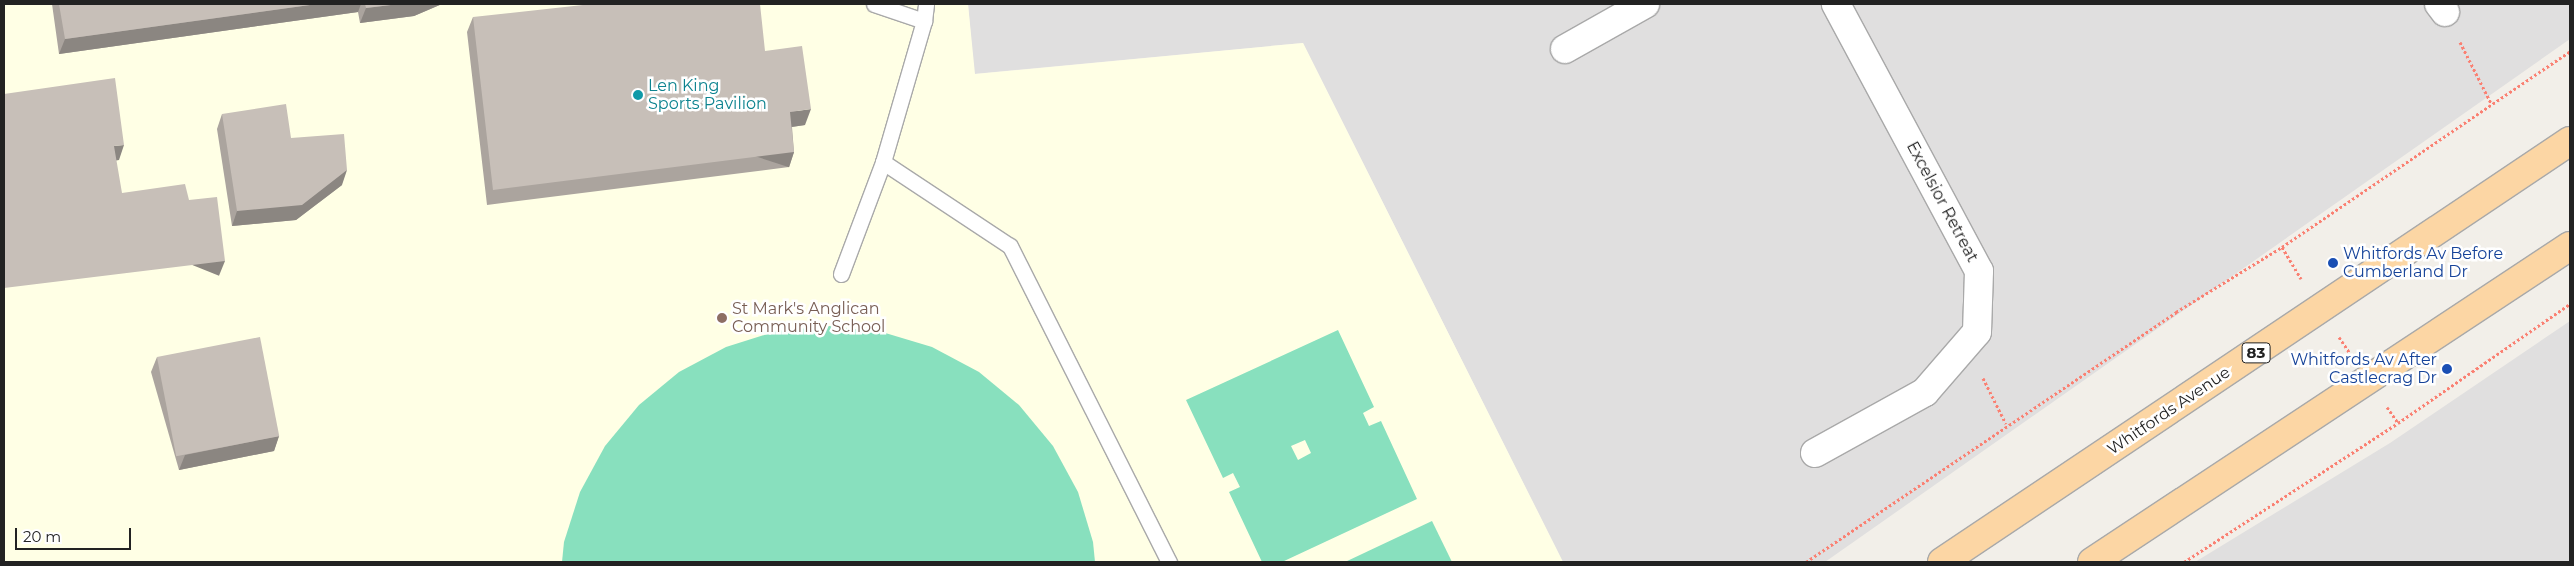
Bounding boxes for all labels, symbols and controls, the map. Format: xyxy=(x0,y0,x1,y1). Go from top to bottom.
place label: Len King Sports Pavilion xyxy=(648,76,767,114)
marker: Len King Sports Pavilion xyxy=(632,89,644,101)
street label: Excelsior Retreat xyxy=(1902,139,1982,265)
place label: Whitfords Av Before Cumberland Dr xyxy=(2343,244,2503,282)
marker: Whitfords Av Before Cumberland Dr xyxy=(2327,257,2339,269)
place label: St Mark's Anglican Community School xyxy=(732,299,885,337)
marker: St Mark's Anglican Community School xyxy=(716,312,728,324)
road number: 83 xyxy=(2241,340,2271,366)
place label: Whitfords Av After Castlecrag Dr xyxy=(2291,350,2437,388)
street label: Whitfords Avenue xyxy=(2104,363,2234,459)
marker: Whitfords Av After Castlecrag Dr xyxy=(2441,363,2453,375)
scale bar xyxy=(18,518,134,550)
text: 20 m xyxy=(23,527,61,546)

